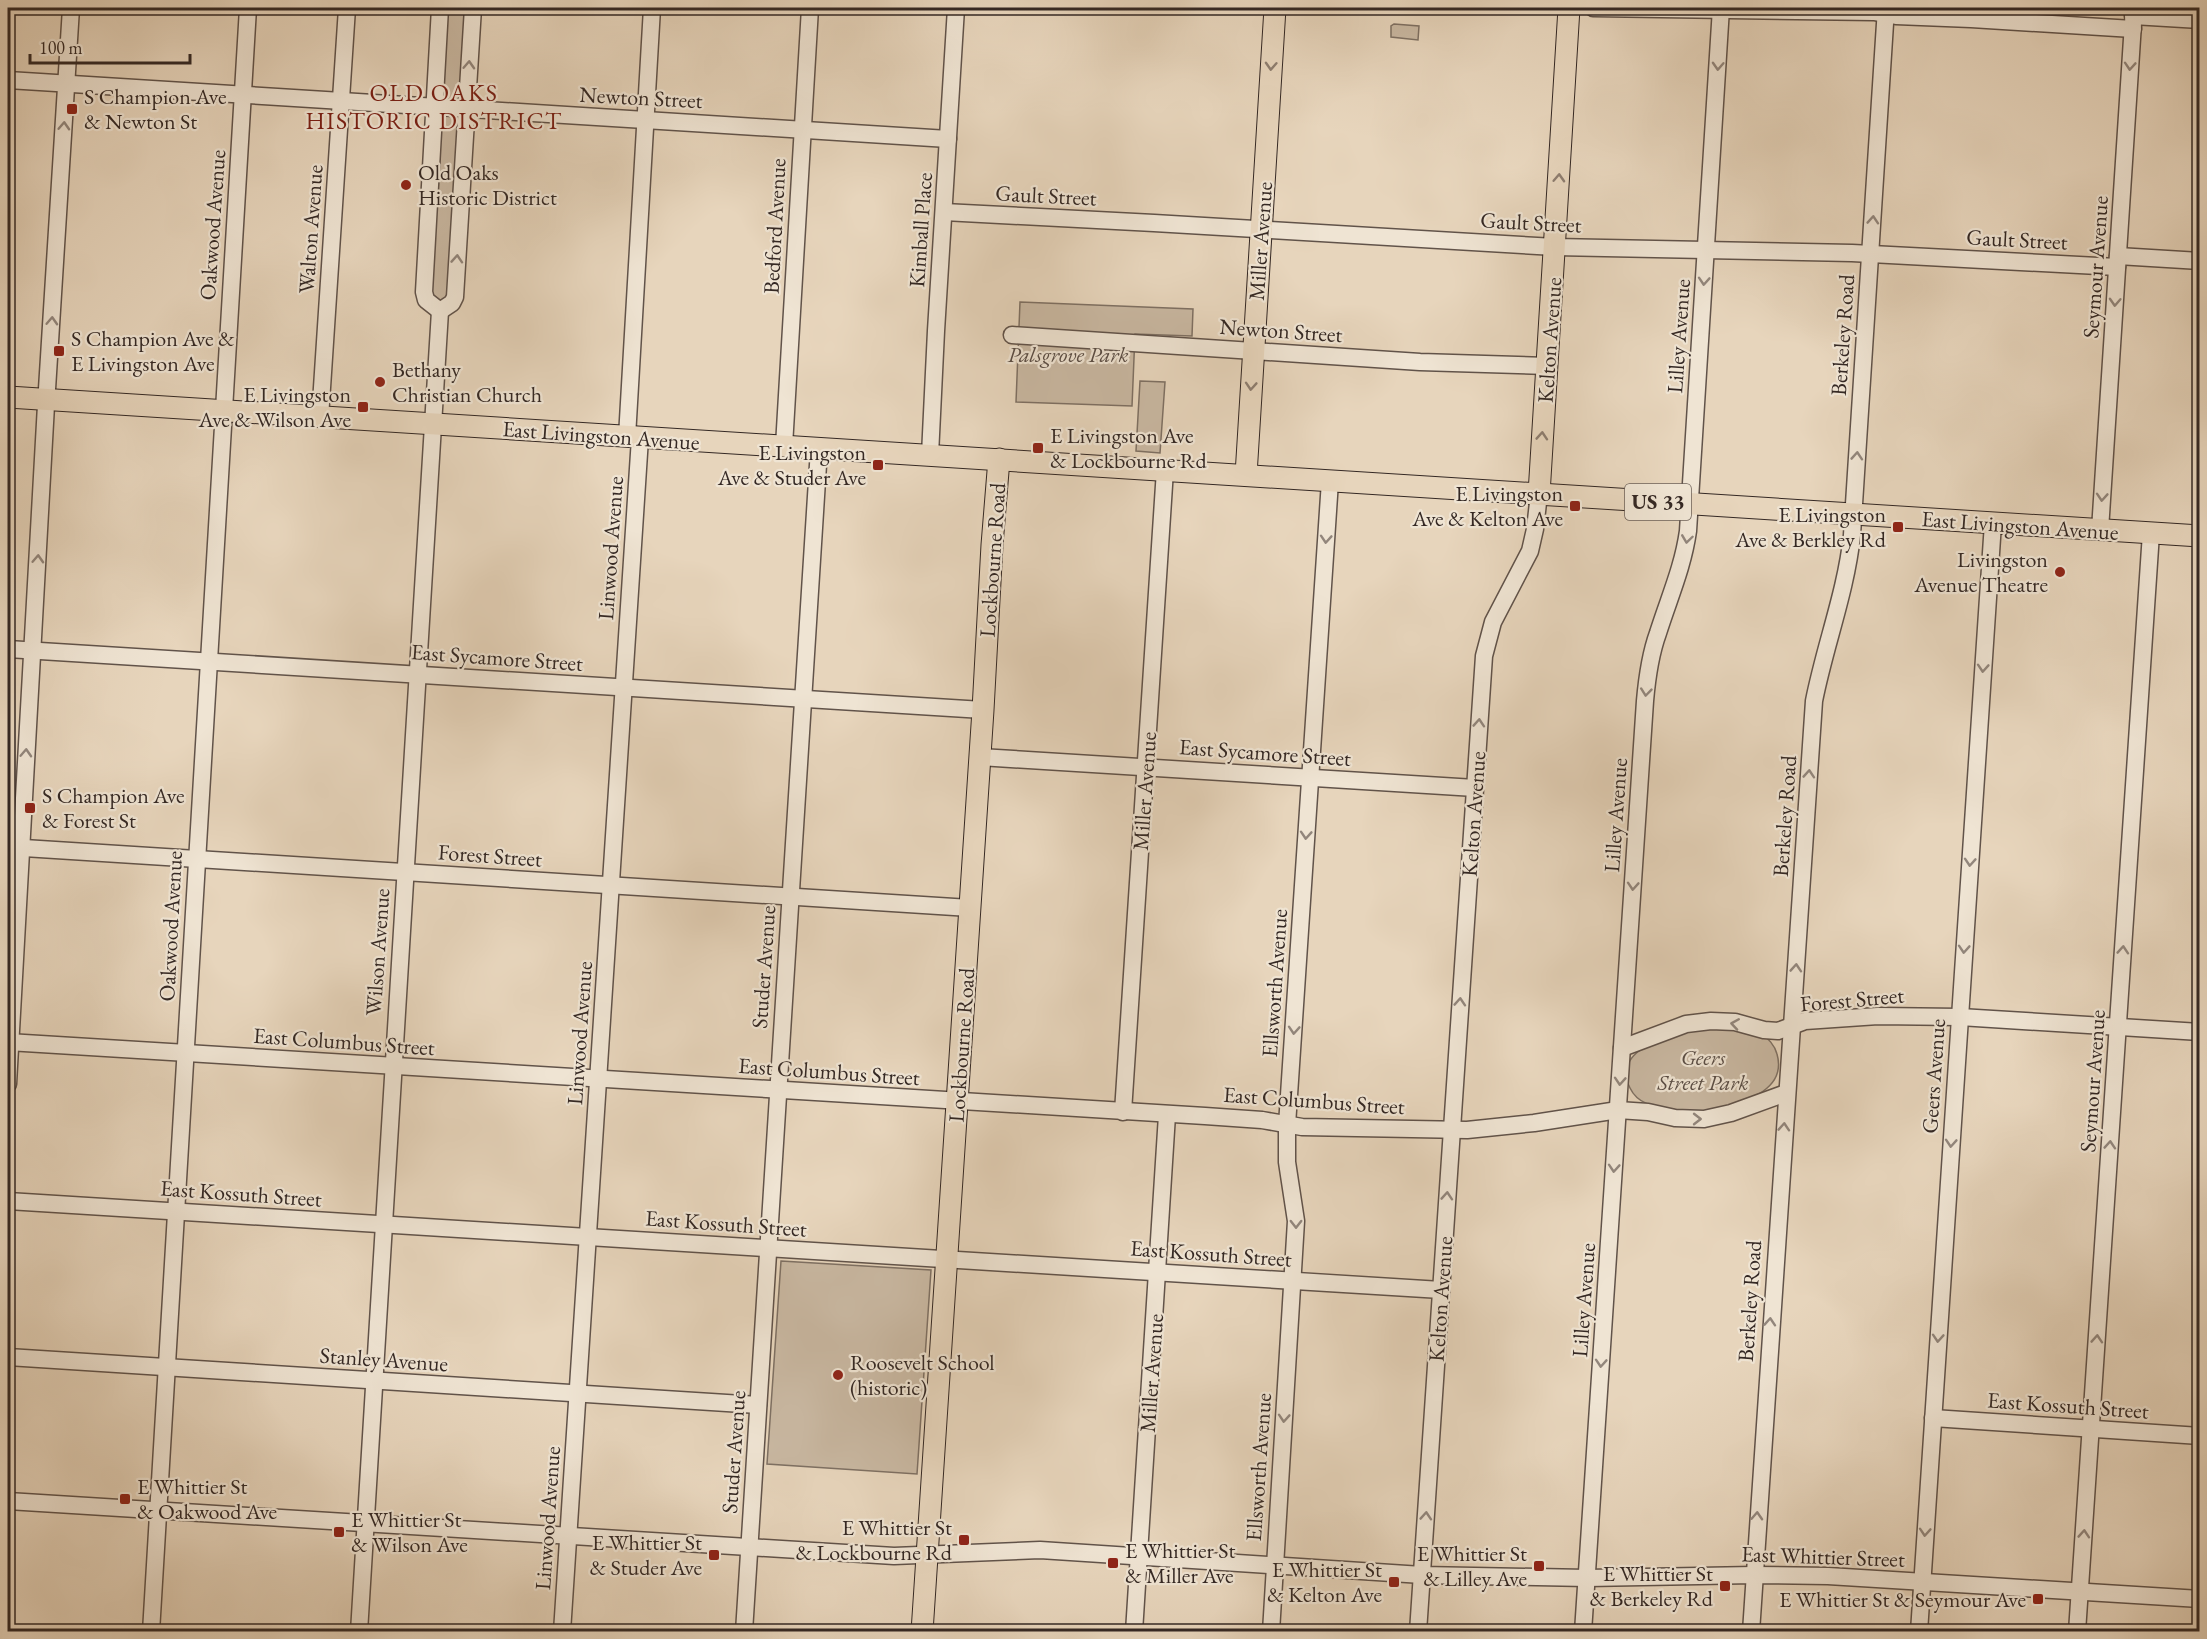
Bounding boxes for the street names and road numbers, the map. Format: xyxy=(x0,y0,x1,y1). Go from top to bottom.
street label: Newton Street xyxy=(579,80,703,115)
street label: Oakwood Avenue xyxy=(193,148,232,301)
street label: Bedford Avenue xyxy=(756,157,793,295)
street label: Walton Avenue xyxy=(292,163,329,294)
street label: Kimball Place xyxy=(902,171,939,289)
street label: Gault Street xyxy=(995,178,1097,213)
street label: Miller Avenue xyxy=(1242,180,1279,302)
street label: Seymour Avenue xyxy=(2076,194,2115,339)
street label: Gault Street xyxy=(1480,205,1582,240)
street label: Gault Street xyxy=(1966,222,2068,257)
street label: Berkeley Road xyxy=(1824,272,1861,397)
street label: Kelton Avenue xyxy=(1531,276,1568,404)
street label: Lilley Avenue xyxy=(1660,277,1697,394)
street label: Newton Street xyxy=(1218,312,1344,349)
street label: East Livingston Avenue xyxy=(501,414,701,457)
street label: Linwood Avenue xyxy=(591,475,630,621)
street label: Lockbourne Road xyxy=(973,481,1012,638)
road number: US 33 xyxy=(1625,484,1691,520)
street label: East Livingston Avenue xyxy=(1920,504,2120,547)
street label: East Sycamore Street xyxy=(410,637,584,678)
street label: Miller Avenue xyxy=(1126,730,1163,852)
street label: East Sycamore Street xyxy=(1178,732,1352,773)
street label: Kelton Avenue xyxy=(1455,750,1492,878)
street label: Berkeley Road xyxy=(1766,753,1803,878)
street label: Lilley Avenue xyxy=(1597,756,1634,873)
street label: Forest Street xyxy=(437,837,543,874)
street label: Oakwood Avenue xyxy=(152,850,189,1002)
street label: Wilson Avenue xyxy=(359,887,396,1017)
street label: Studer Avenue xyxy=(745,904,782,1030)
street label: Ellsworth Avenue xyxy=(1255,907,1294,1058)
street label: Linwood Avenue xyxy=(560,960,599,1106)
street label: Lockbourne Road xyxy=(942,966,981,1123)
street label: Forest Street xyxy=(1799,981,1905,1018)
street label: Seymour Avenue xyxy=(2073,1008,2112,1153)
street label: Geers Avenue xyxy=(1915,1017,1952,1134)
street label: East Columbus Street xyxy=(252,1021,436,1062)
street label: East Columbus Street xyxy=(737,1051,921,1092)
street label: East Columbus Street xyxy=(1222,1080,1406,1121)
street label: East Kossuth Street xyxy=(159,1173,323,1214)
street label: East Kossuth Street xyxy=(644,1203,808,1244)
street label: East Kossuth Street xyxy=(1129,1233,1293,1274)
street label: Kelton Avenue xyxy=(1422,1235,1459,1363)
street label: Berkeley Road xyxy=(1731,1238,1768,1363)
street label: Lilley Avenue xyxy=(1565,1241,1602,1358)
street label: Miller Avenue xyxy=(1133,1312,1170,1434)
street label: Stanley Avenue xyxy=(319,1341,450,1378)
street label: East Kossuth Street xyxy=(1986,1385,2150,1426)
street label: Studer Avenue xyxy=(715,1389,752,1515)
street label: Ellsworth Avenue xyxy=(1239,1391,1278,1542)
street label: Linwood Avenue xyxy=(528,1445,567,1591)
street label: East Whittier Street xyxy=(1741,1539,1905,1574)

